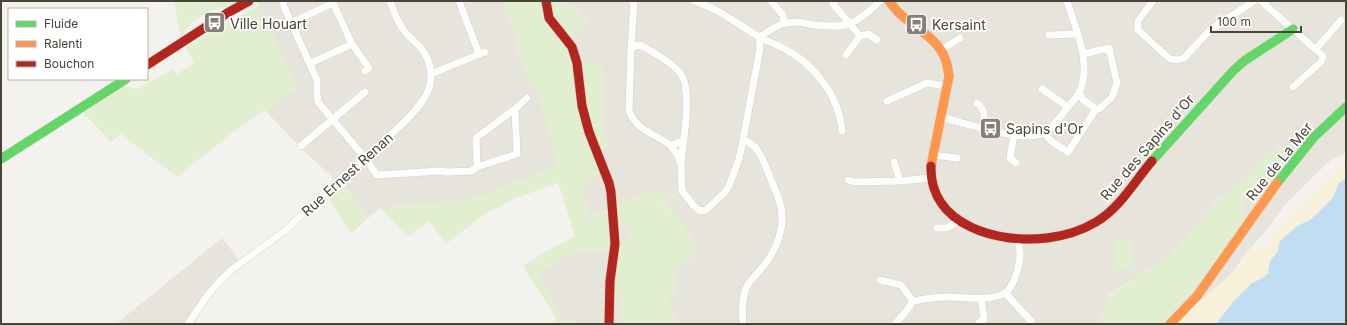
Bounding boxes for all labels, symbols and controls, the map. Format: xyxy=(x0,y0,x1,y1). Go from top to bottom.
legend xyxy=(8,8,148,80)
scale bar xyxy=(1211,8,1301,34)
bus stop icon: Ville Houart xyxy=(201,10,227,36)
bus stop icon: Kersaint xyxy=(904,11,930,37)
text: 100 m xyxy=(1217,14,1251,29)
place label: Ville Houart xyxy=(230,15,307,32)
text: Fluide xyxy=(44,16,78,31)
place label: Kersaint xyxy=(932,16,986,33)
text: Ralenti xyxy=(44,36,82,51)
text: Bouchon xyxy=(44,56,94,71)
street label: Rue des Sapins d'Or xyxy=(1096,91,1198,203)
bus stop icon: Sapins d'Or xyxy=(978,115,1004,141)
street label: Rue de La Mer xyxy=(1242,118,1316,204)
place label: Sapins d'Or xyxy=(1006,120,1083,137)
street label: Rue Ernest Renan xyxy=(298,129,396,219)

